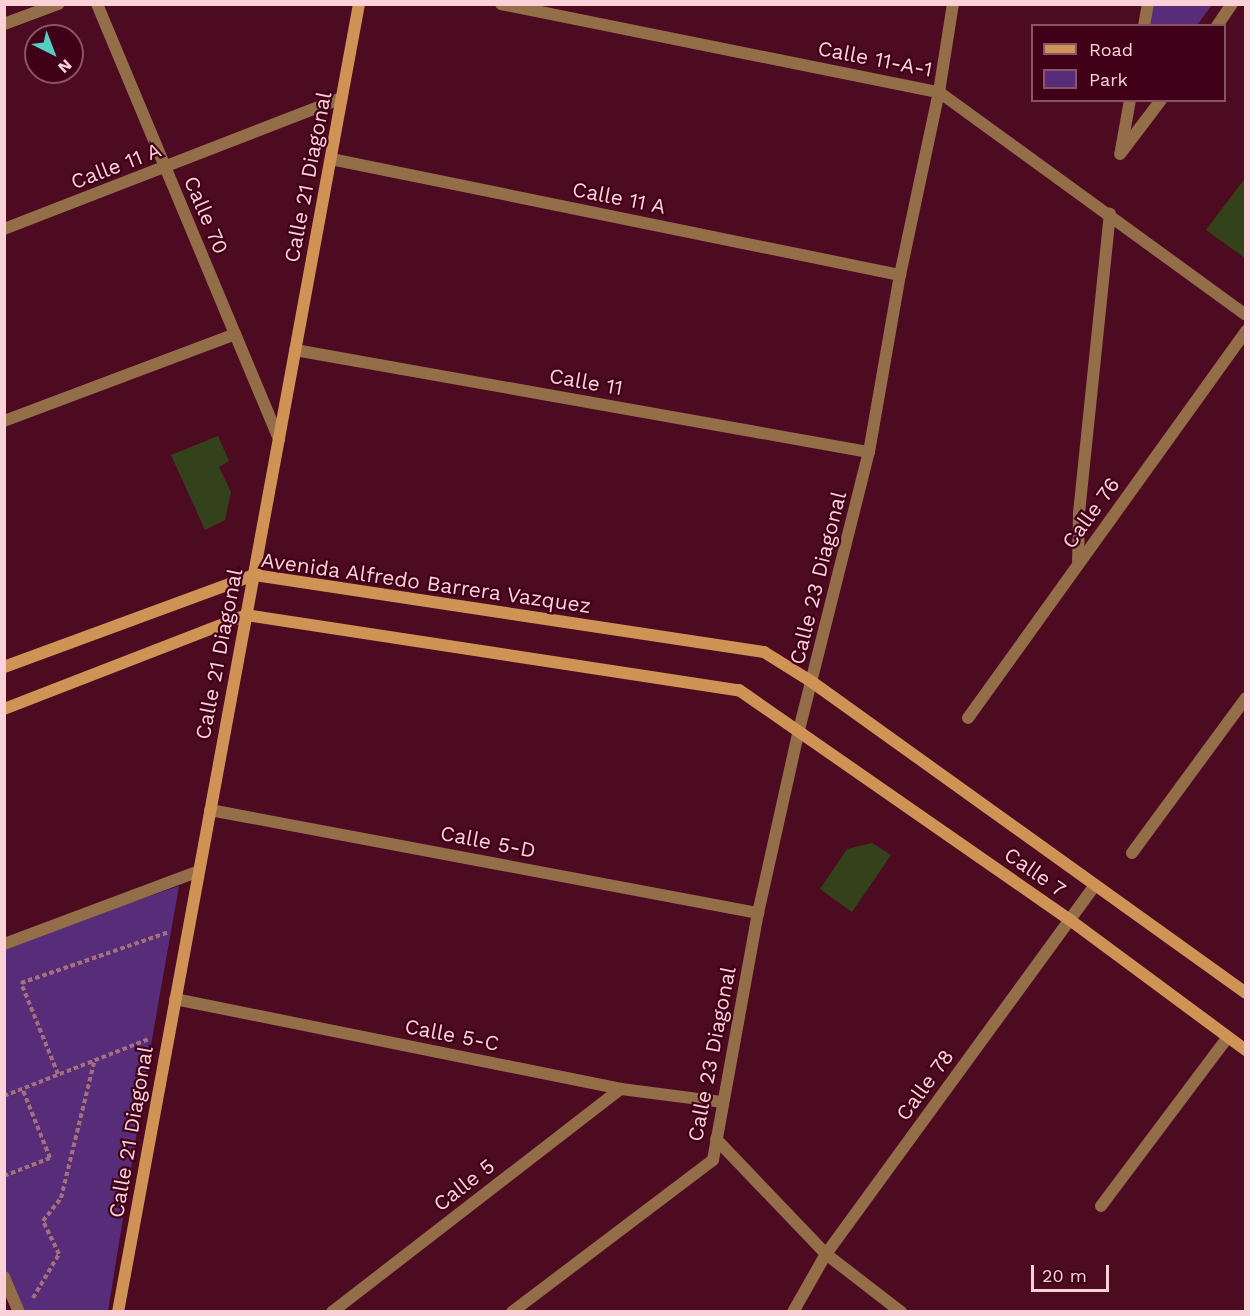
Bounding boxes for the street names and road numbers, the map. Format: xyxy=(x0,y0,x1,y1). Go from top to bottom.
street label: Calle 11-A-1 xyxy=(815,36,935,82)
street label: Calle 21 Diagonal xyxy=(279,89,337,265)
street label: Calle 11 A xyxy=(67,137,165,195)
street label: Calle 70 xyxy=(178,172,234,258)
street label: Calle 11 A xyxy=(570,176,668,220)
street label: Calle 11 xyxy=(547,363,625,401)
street label: Calle 76 xyxy=(1057,472,1125,554)
street label: Calle 23 Diagonal xyxy=(784,489,852,667)
street label: Avenida Alfredo Barrera Vazquez xyxy=(258,547,594,619)
street label: Calle 21 Diagonal xyxy=(190,566,248,742)
street label: Calle 5-D xyxy=(438,820,538,864)
street label: Calle 7 xyxy=(999,842,1071,902)
street label: Calle 23 Diagonal xyxy=(683,964,741,1144)
street label: Calle 5-C xyxy=(403,1013,501,1057)
street label: Calle 21 Diagonal xyxy=(104,1044,158,1220)
street label: Calle 78 xyxy=(890,1044,960,1126)
street label: Calle 5 xyxy=(428,1153,500,1217)

